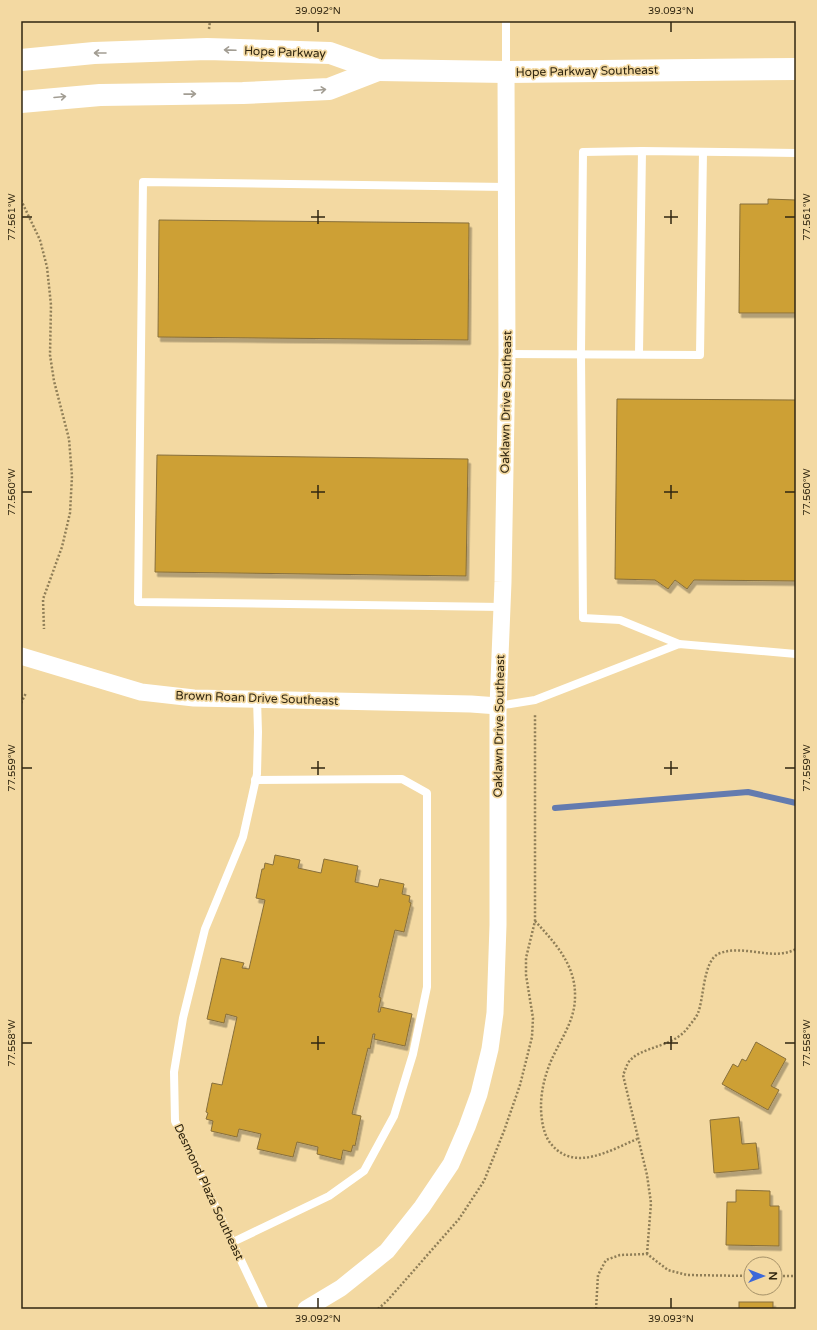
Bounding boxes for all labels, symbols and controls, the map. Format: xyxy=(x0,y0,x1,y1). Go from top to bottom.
text: 39.092°N xyxy=(295,5,341,17)
text: 39.093°N xyxy=(648,5,694,17)
street label: Hope Parkway xyxy=(244,44,327,60)
one-way arrow xyxy=(224,46,237,54)
one-way arrow xyxy=(94,49,107,57)
street label: Hope Parkway Southeast xyxy=(516,63,659,79)
one-way arrow xyxy=(313,87,326,94)
one-way arrow xyxy=(183,90,196,98)
one-way arrow xyxy=(53,94,66,101)
text: 77.561°W xyxy=(6,193,18,241)
text: 77.561°W xyxy=(801,193,813,241)
street label: Oaklawn Drive Southeast xyxy=(498,330,514,474)
text: 77.560°W xyxy=(6,468,18,516)
text: 77.560°W xyxy=(801,468,813,516)
street label: Oaklawn Drive Southeast xyxy=(491,654,507,798)
street label: Brown Roan Drive Southeast xyxy=(175,688,339,708)
text: 77.559°W xyxy=(6,744,18,792)
text: 77.559°W xyxy=(801,744,813,792)
text: 77.558°W xyxy=(6,1019,18,1067)
text: 77.558°W xyxy=(801,1019,813,1067)
street label: Desmond Plaza Southeast xyxy=(171,1122,247,1263)
north arrow xyxy=(743,1256,783,1296)
text: N xyxy=(766,1272,779,1280)
text: 39.092°N xyxy=(295,1313,341,1325)
text: 39.093°N xyxy=(648,1313,694,1325)

